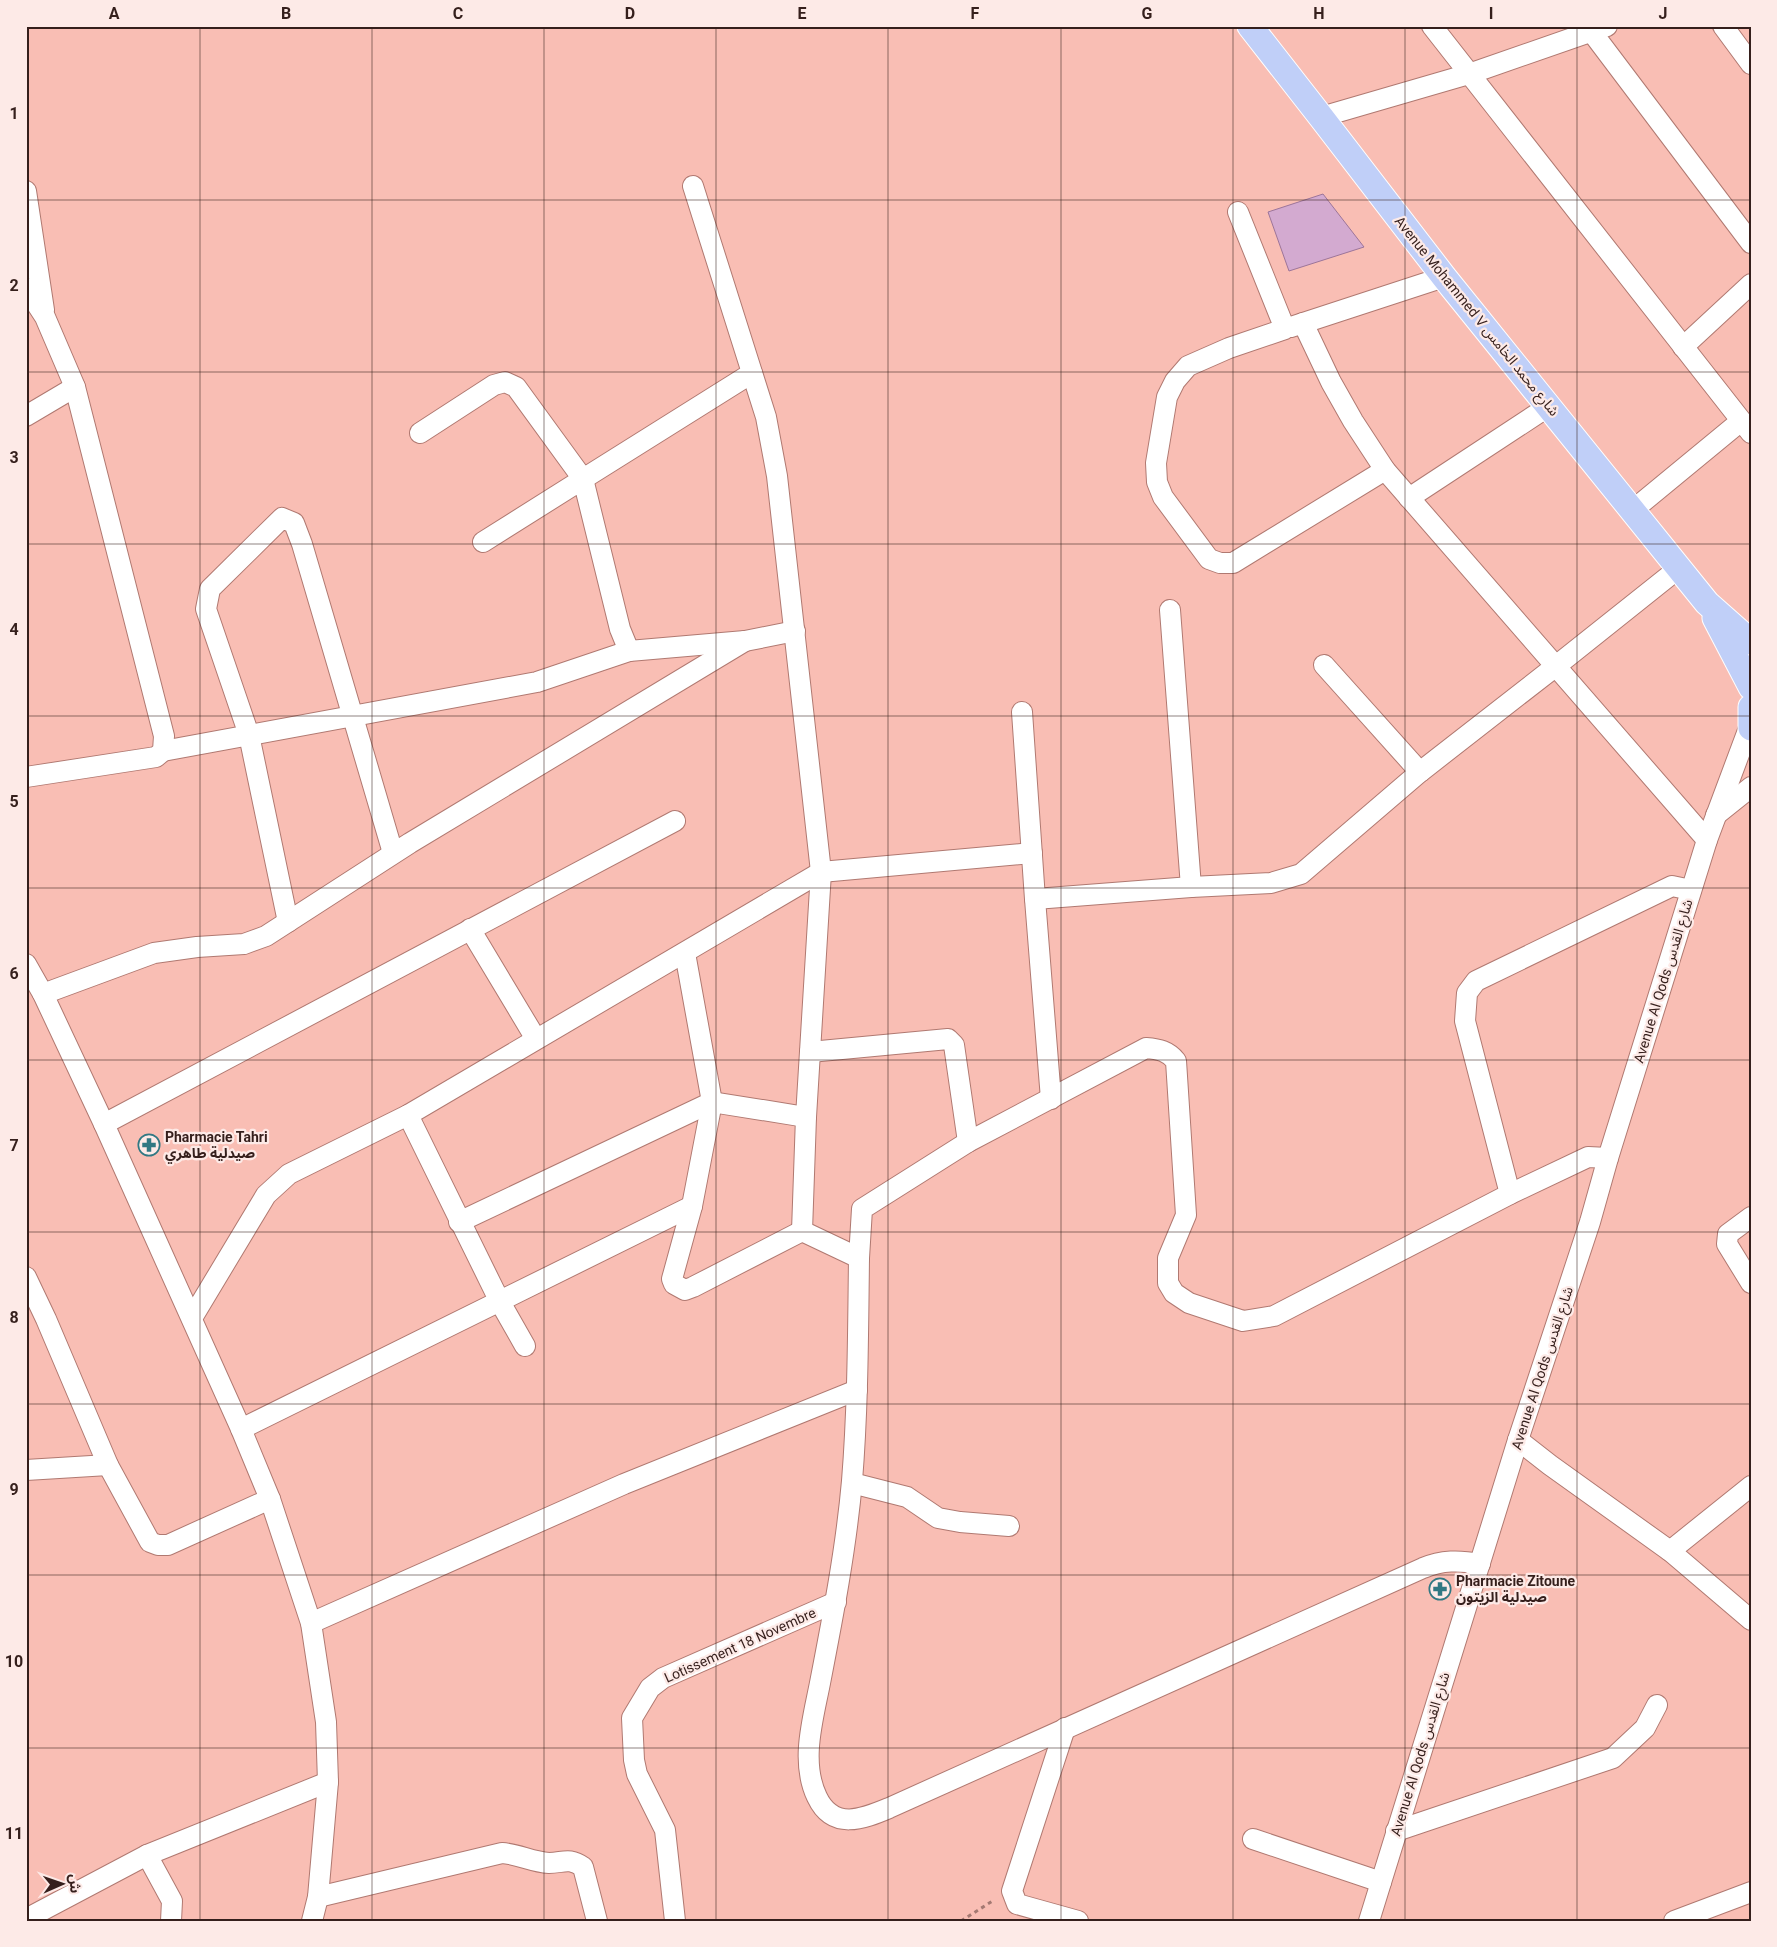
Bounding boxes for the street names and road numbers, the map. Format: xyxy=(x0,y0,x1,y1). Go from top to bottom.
street label: Avenue Mohammed V شارع محمد الخامس xyxy=(1389,213,1562,421)
street label: Avenue Al Qods شارع القدس xyxy=(1630,897,1698,1066)
street label: Avenue Al Qods شارع القدس xyxy=(1508,1284,1579,1452)
street label: Lotissement 18 Novembre xyxy=(662,1604,818,1686)
street label: Avenue Al Qods شارع القدس xyxy=(1387,1670,1455,1839)

